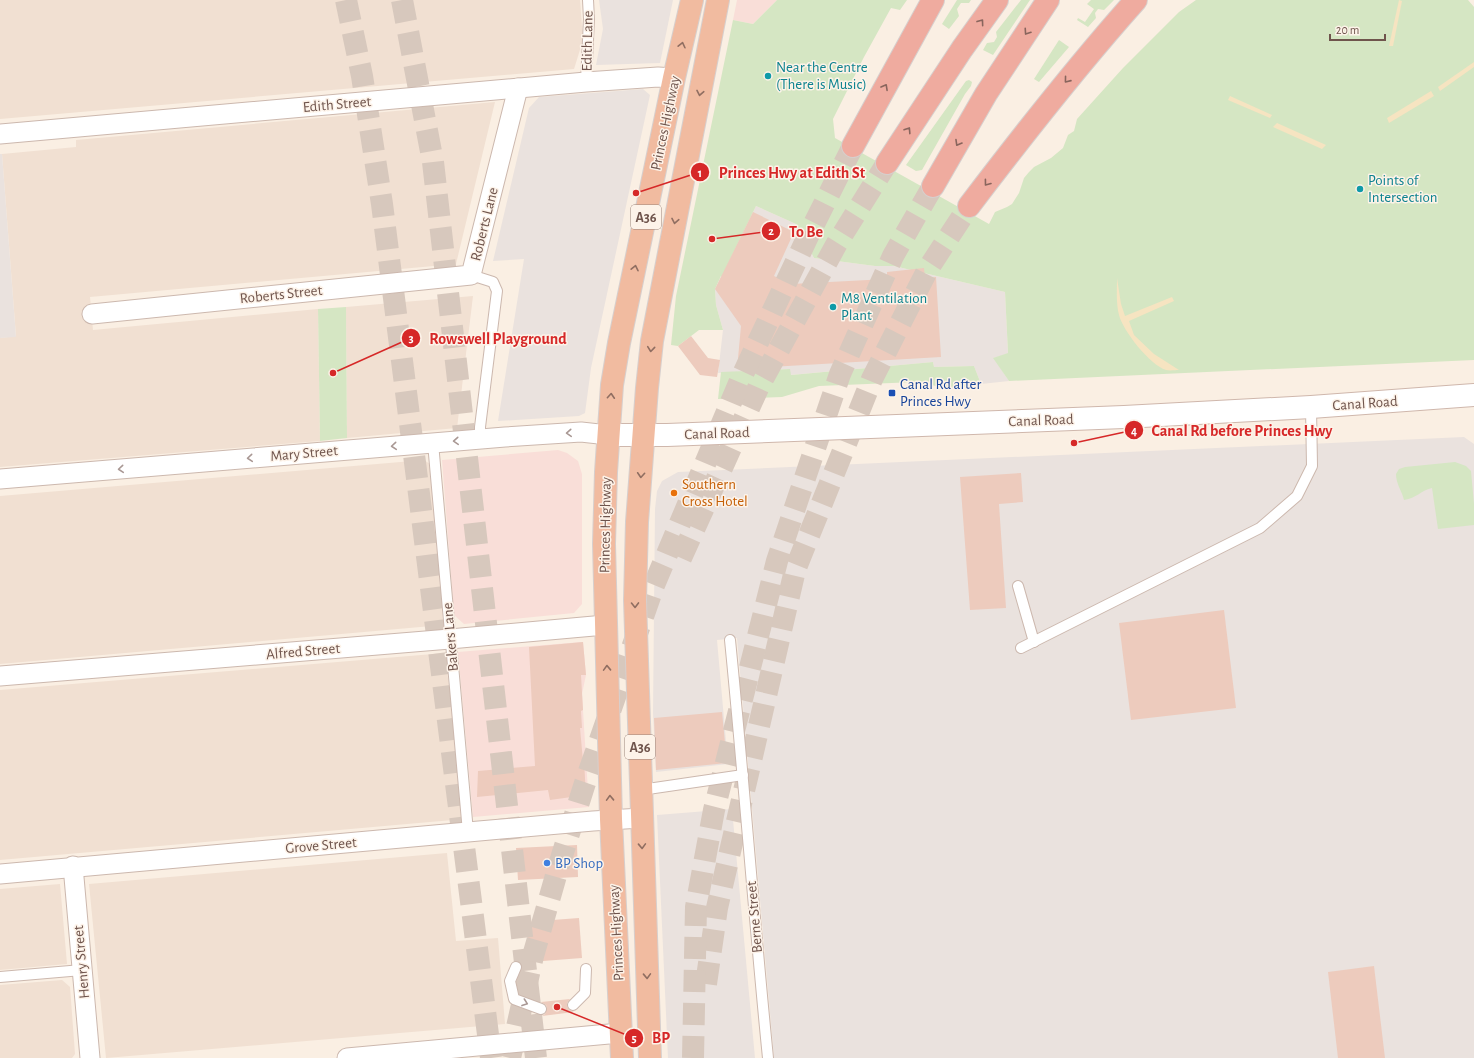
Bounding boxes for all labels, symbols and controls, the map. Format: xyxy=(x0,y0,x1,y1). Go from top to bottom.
street label: Edith Lane xyxy=(579,10,596,72)
scale bar xyxy=(1330,16,1385,42)
one-way arrow xyxy=(976,20,983,27)
text: 20 m xyxy=(1336,24,1359,36)
one-way arrow xyxy=(1024,28,1031,35)
one-way arrow xyxy=(677,42,685,48)
place label: Near the Centre (There is Music) xyxy=(776,60,868,92)
marker: Near the Centre (There is Music) xyxy=(763,71,773,81)
street label: Princes Highway xyxy=(648,74,683,172)
one-way arrow xyxy=(1064,76,1071,83)
one-way arrow xyxy=(881,84,888,91)
one-way arrow xyxy=(696,90,704,96)
street label: Edith Street xyxy=(302,94,372,115)
one-way arrow xyxy=(904,127,911,134)
one-way arrow xyxy=(955,139,962,146)
callout: Princes Hwy at Edith St xyxy=(690,158,873,186)
text: Princes Hwy at Edith St xyxy=(719,165,866,182)
text: 1 xyxy=(698,167,702,179)
place label: Points of Intersection xyxy=(1368,173,1438,205)
one-way arrow xyxy=(984,178,991,185)
marker: Points of Intersection xyxy=(1355,184,1365,194)
street label: Roberts Lane xyxy=(468,186,501,262)
road number: A36 xyxy=(631,205,661,229)
callout: To Be xyxy=(761,217,831,245)
one-way arrow xyxy=(671,218,680,224)
text: To Be xyxy=(789,224,823,240)
text: 2 xyxy=(768,225,774,237)
one-way arrow xyxy=(630,265,639,271)
street label: Roberts Street xyxy=(239,283,323,306)
place label: M8 Ventilation Plant xyxy=(841,291,927,323)
marker: M8 Ventilation Plant xyxy=(828,302,838,312)
callout: Rowswell Playground xyxy=(401,324,575,352)
text: Rowswell Playground xyxy=(429,331,567,348)
text: 3 xyxy=(408,332,414,344)
one-way arrow xyxy=(647,345,656,352)
place label: Canal Rd after Princes Hwy xyxy=(900,377,981,409)
marker: Canal Rd after Princes Hwy xyxy=(887,388,897,398)
one-way arrow xyxy=(606,393,615,399)
street label: Canal Road xyxy=(1332,394,1398,413)
street label: Canal Road xyxy=(1008,412,1074,429)
callout: Canal Rd before Princes Hwy xyxy=(1124,416,1341,444)
text: Canal Rd before Princes Hwy xyxy=(1151,423,1333,440)
street label: Canal Road xyxy=(684,425,750,442)
text: 4 xyxy=(1131,425,1137,437)
one-way arrow xyxy=(566,428,572,437)
one-way arrow xyxy=(453,437,459,446)
one-way arrow xyxy=(391,441,397,450)
street label: Mary Street xyxy=(270,443,339,464)
one-way arrow xyxy=(247,453,253,462)
one-way arrow xyxy=(118,464,124,473)
one-way arrow xyxy=(636,472,645,478)
street label: Princes Highway xyxy=(597,476,614,573)
place label: Southern Cross Hotel xyxy=(682,477,748,509)
marker: Southern Cross Hotel xyxy=(669,488,679,498)
street label: Bakers Lane xyxy=(440,602,461,672)
one-way arrow xyxy=(631,602,639,608)
street label: Alfred Street xyxy=(265,641,341,662)
one-way arrow xyxy=(602,665,611,671)
road number: A36 xyxy=(625,735,655,759)
one-way arrow xyxy=(606,795,615,801)
street label: Grove Street xyxy=(285,835,358,856)
one-way arrow xyxy=(638,843,647,849)
place label: BP Shop xyxy=(555,856,603,871)
marker: BP Shop xyxy=(542,858,552,868)
street label: Berne Street xyxy=(744,880,765,954)
street label: Princes Highway xyxy=(606,884,627,981)
street label: Henry Street xyxy=(71,924,92,999)
one-way arrow xyxy=(643,973,651,979)
one-way arrow xyxy=(521,998,528,1007)
callout: BP xyxy=(624,1024,678,1052)
text: BP xyxy=(652,1030,670,1046)
text: 5 xyxy=(631,1032,637,1044)

